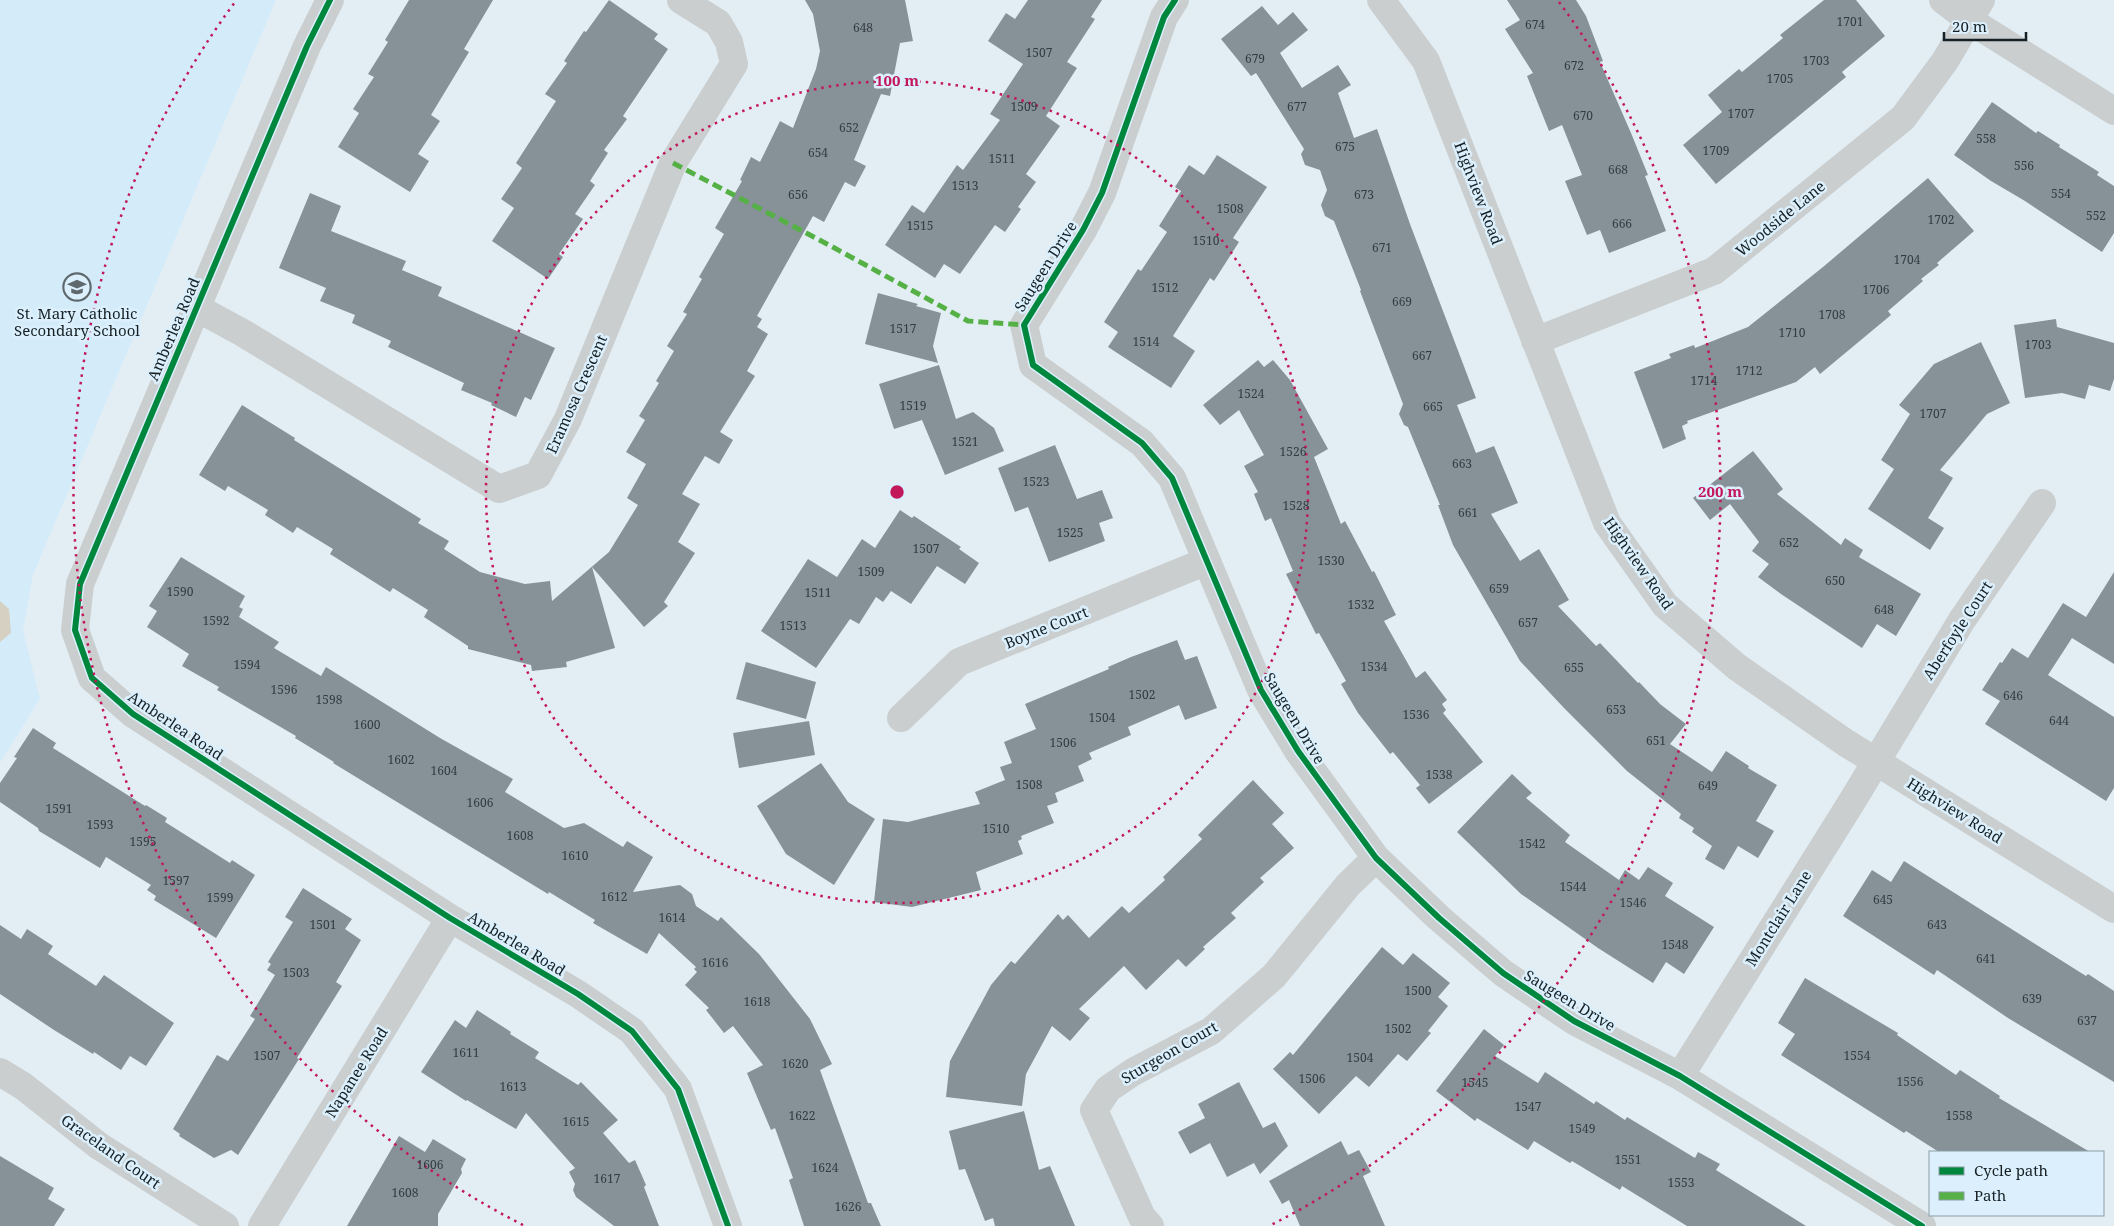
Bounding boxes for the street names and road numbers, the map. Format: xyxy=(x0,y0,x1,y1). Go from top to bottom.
street label: Highview Road xyxy=(1450,139,1508,247)
street label: Woodside Lane xyxy=(1731,176,1829,260)
street label: Saugeen Drive xyxy=(1009,217,1081,315)
street label: Amberlea Road xyxy=(142,274,204,384)
street label: Eramosa Crescent xyxy=(541,332,611,456)
street label: Highview Road xyxy=(1600,513,1678,613)
street label: Aberfoyle Court xyxy=(1918,577,1996,683)
street label: Boyne Court xyxy=(1001,601,1091,653)
street label: Saugeen Drive xyxy=(1260,669,1330,767)
street label: Amberlea Road xyxy=(125,686,227,764)
street label: Highview Road xyxy=(1904,773,2006,847)
street label: Montclair Lane xyxy=(1741,866,1815,970)
street label: Amberlea Road xyxy=(465,906,569,980)
street label: Saugeen Drive xyxy=(1521,965,1619,1035)
street label: Sturgeon Court xyxy=(1117,1016,1221,1088)
street label: Napanee Road xyxy=(320,1023,392,1121)
street label: Graceland Court xyxy=(57,1109,165,1193)

